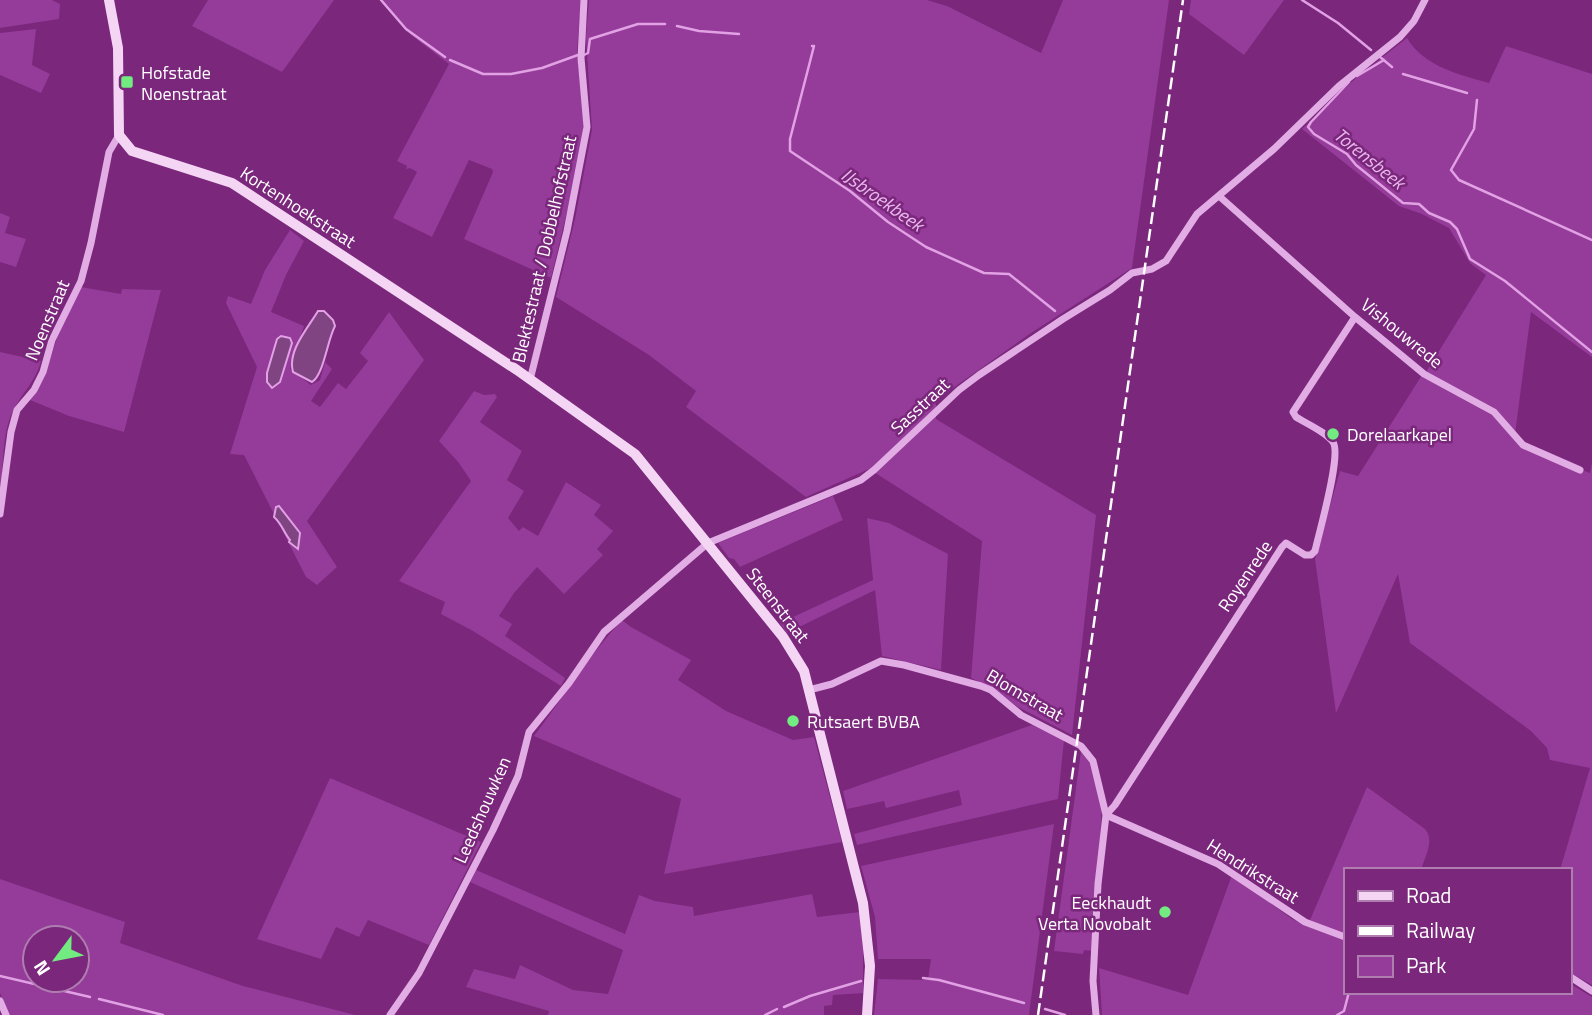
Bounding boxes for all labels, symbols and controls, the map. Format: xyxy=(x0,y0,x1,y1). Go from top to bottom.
place label: Hofstade Noenstraat xyxy=(141,59,227,107)
marker: Hofstade Noenstraat xyxy=(119,74,135,90)
water label: Torensbeek xyxy=(1328,120,1414,197)
street label: Blektestraat / Dobbelhofstraat xyxy=(505,132,583,365)
street label: Kortenhoekstraat xyxy=(235,159,362,255)
water label: IJsbroekbeek xyxy=(836,160,932,240)
street label: Noenstraat xyxy=(18,275,76,365)
street label: Vishouwrede xyxy=(1355,291,1449,375)
street label: Sasstraat xyxy=(884,371,956,441)
place label: Dorelaarkapel xyxy=(1347,421,1452,448)
marker: Dorelaarkapel xyxy=(1325,426,1341,442)
street label: Royenrede xyxy=(1211,535,1279,617)
street label: Steenstraat xyxy=(740,562,816,649)
street label: Blomstraat xyxy=(981,662,1069,728)
place label: Rutsaert BVBA xyxy=(807,708,920,735)
marker: Rutsaert BVBA xyxy=(785,713,801,729)
street label: Leedshouwken xyxy=(446,752,518,868)
street label: Hendrikstraat xyxy=(1202,832,1305,910)
legend xyxy=(1344,868,1571,994)
text: Road xyxy=(1406,879,1451,911)
place label: Eeckhaudt Verta Novobalt xyxy=(1038,889,1152,937)
marker: Eeckhaudt Verta Novobalt xyxy=(1157,904,1173,920)
text: Railway xyxy=(1406,914,1475,946)
north arrow xyxy=(21,924,91,994)
text: Park xyxy=(1406,949,1446,981)
text: N xyxy=(25,955,57,982)

